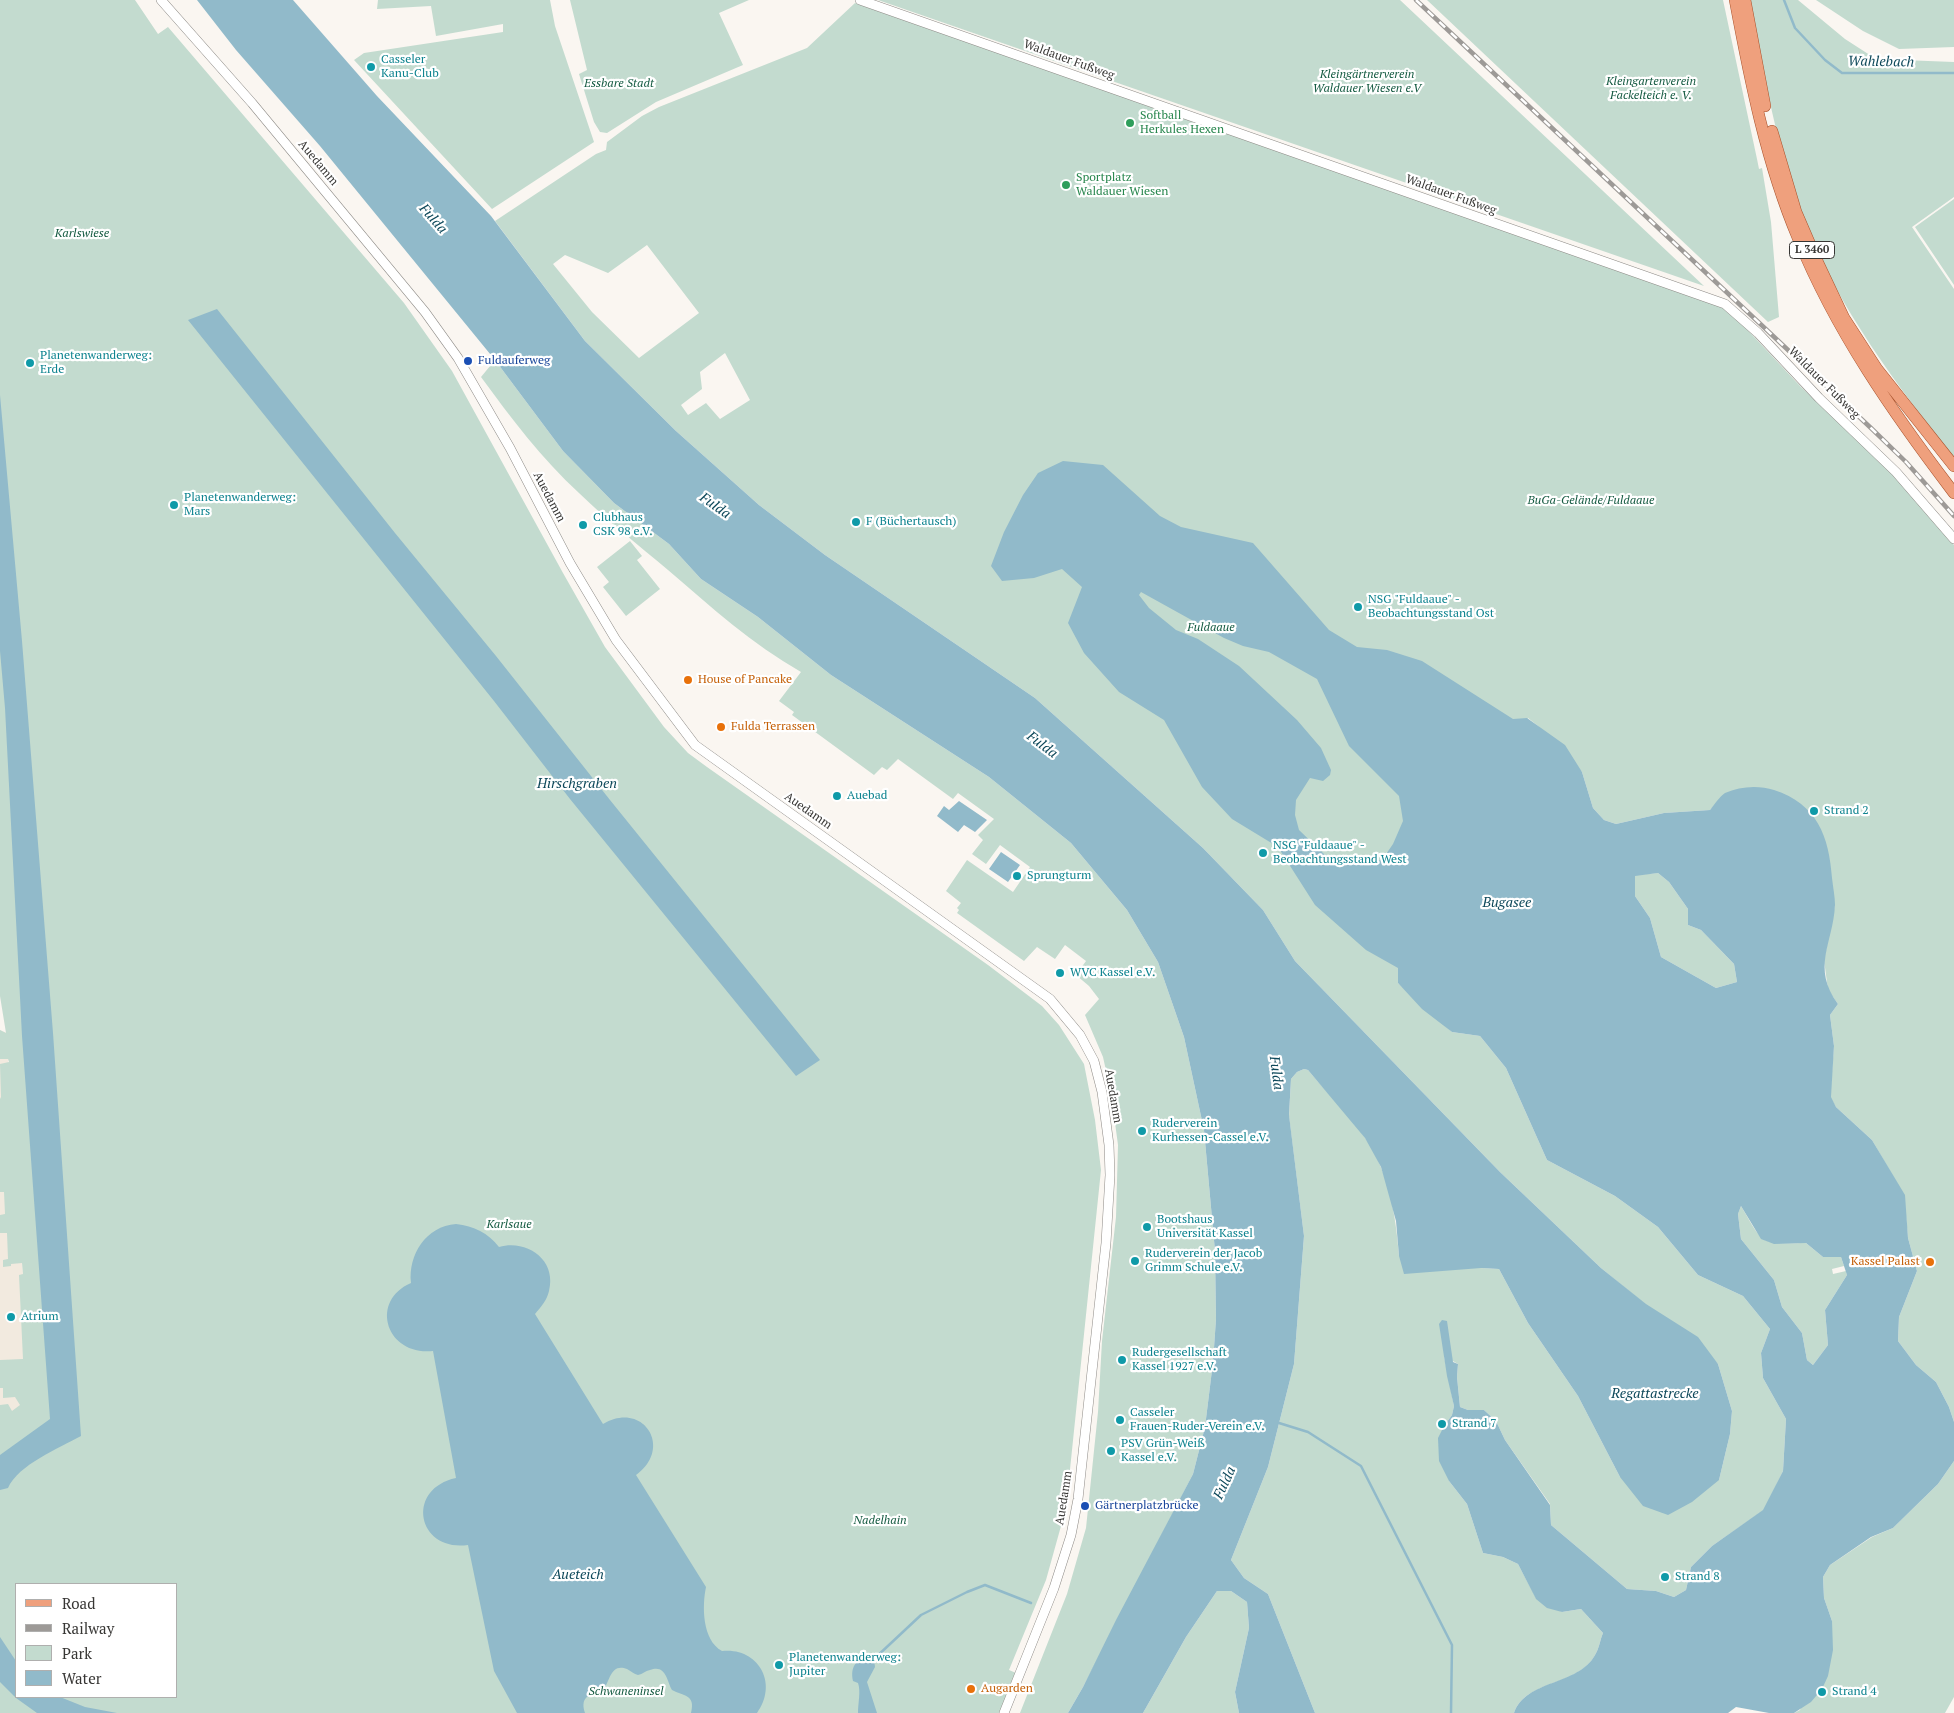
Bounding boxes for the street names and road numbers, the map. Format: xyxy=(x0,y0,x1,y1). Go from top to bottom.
street label: Waldauer Fußweg xyxy=(1022,37,1116,83)
street label: Auedamm xyxy=(295,137,341,189)
street label: Waldauer Fußweg xyxy=(1404,172,1498,218)
road number: L 3460 xyxy=(1790,242,1834,258)
street label: Waldauer Fußweg xyxy=(1785,344,1863,422)
street label: Auedamm xyxy=(530,470,568,524)
street label: Auedamm xyxy=(782,789,834,833)
street label: Auedamm xyxy=(1101,1068,1125,1124)
street label: Auedamm xyxy=(1053,1470,1075,1526)

